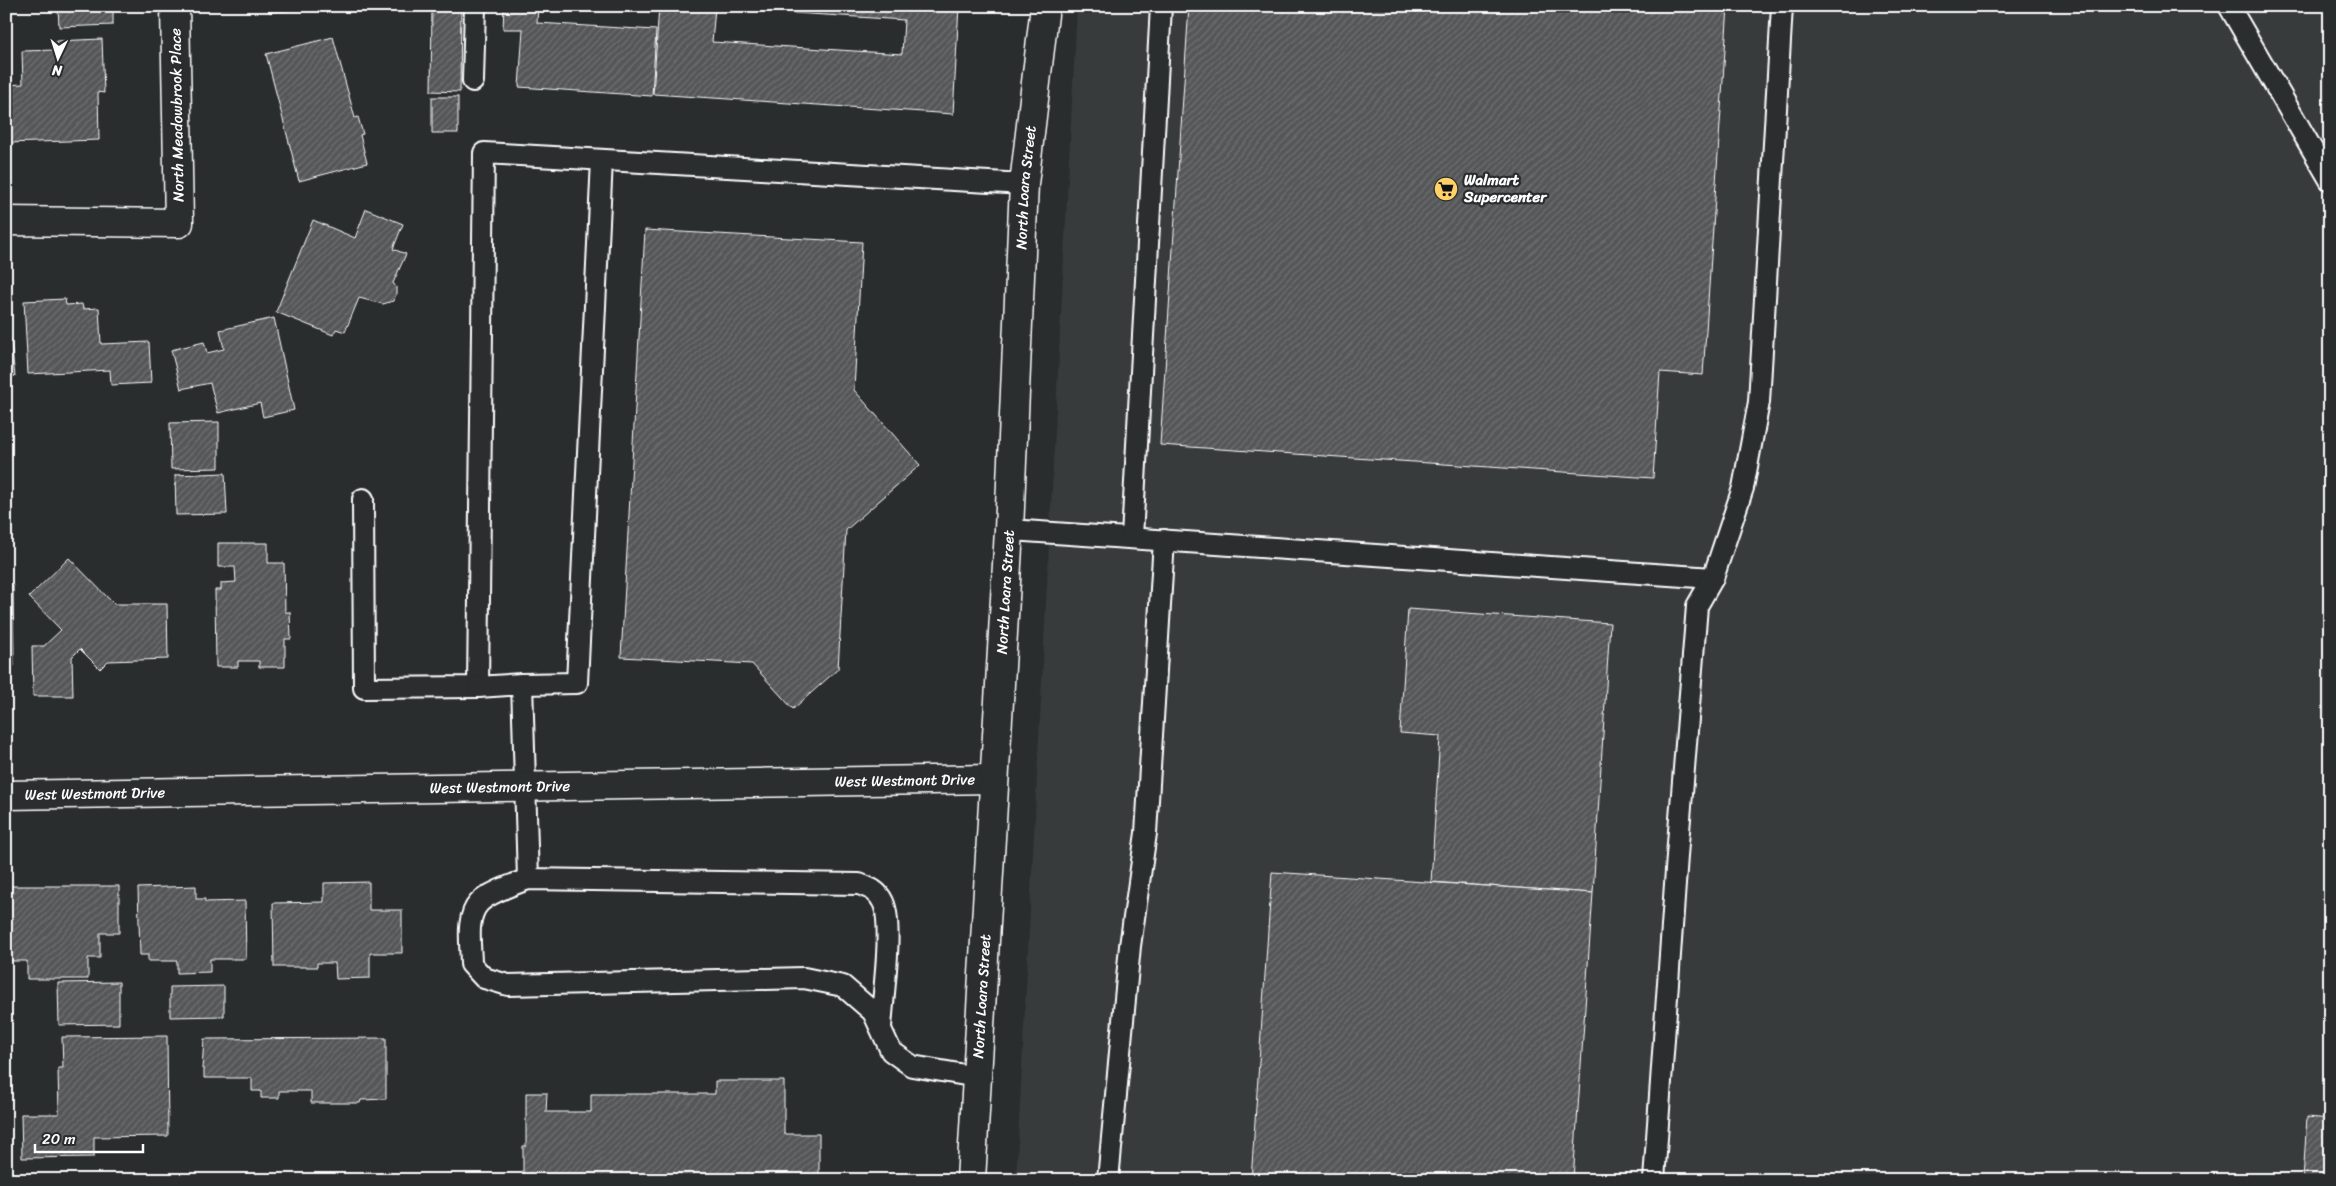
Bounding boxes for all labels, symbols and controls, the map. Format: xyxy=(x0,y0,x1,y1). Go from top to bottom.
street label: North Meadowbrook Place xyxy=(162,28,192,202)
north arrow xyxy=(32,32,82,82)
text: N xyxy=(51,58,64,83)
street label: North Loara Street xyxy=(1008,124,1044,250)
place label: Walmart Supercenter xyxy=(1463,167,1548,210)
supermarket icon: Walmart Supercenter xyxy=(1433,176,1459,202)
street label: North Loara Street xyxy=(989,529,1022,655)
street label: West Westmont Drive xyxy=(834,766,976,795)
street label: West Westmont Drive xyxy=(430,773,571,801)
street label: West Westmont Drive xyxy=(25,779,166,808)
street label: North Loara Street xyxy=(965,933,998,1059)
scale bar xyxy=(35,1121,142,1153)
text: 20 m xyxy=(42,1126,76,1152)

